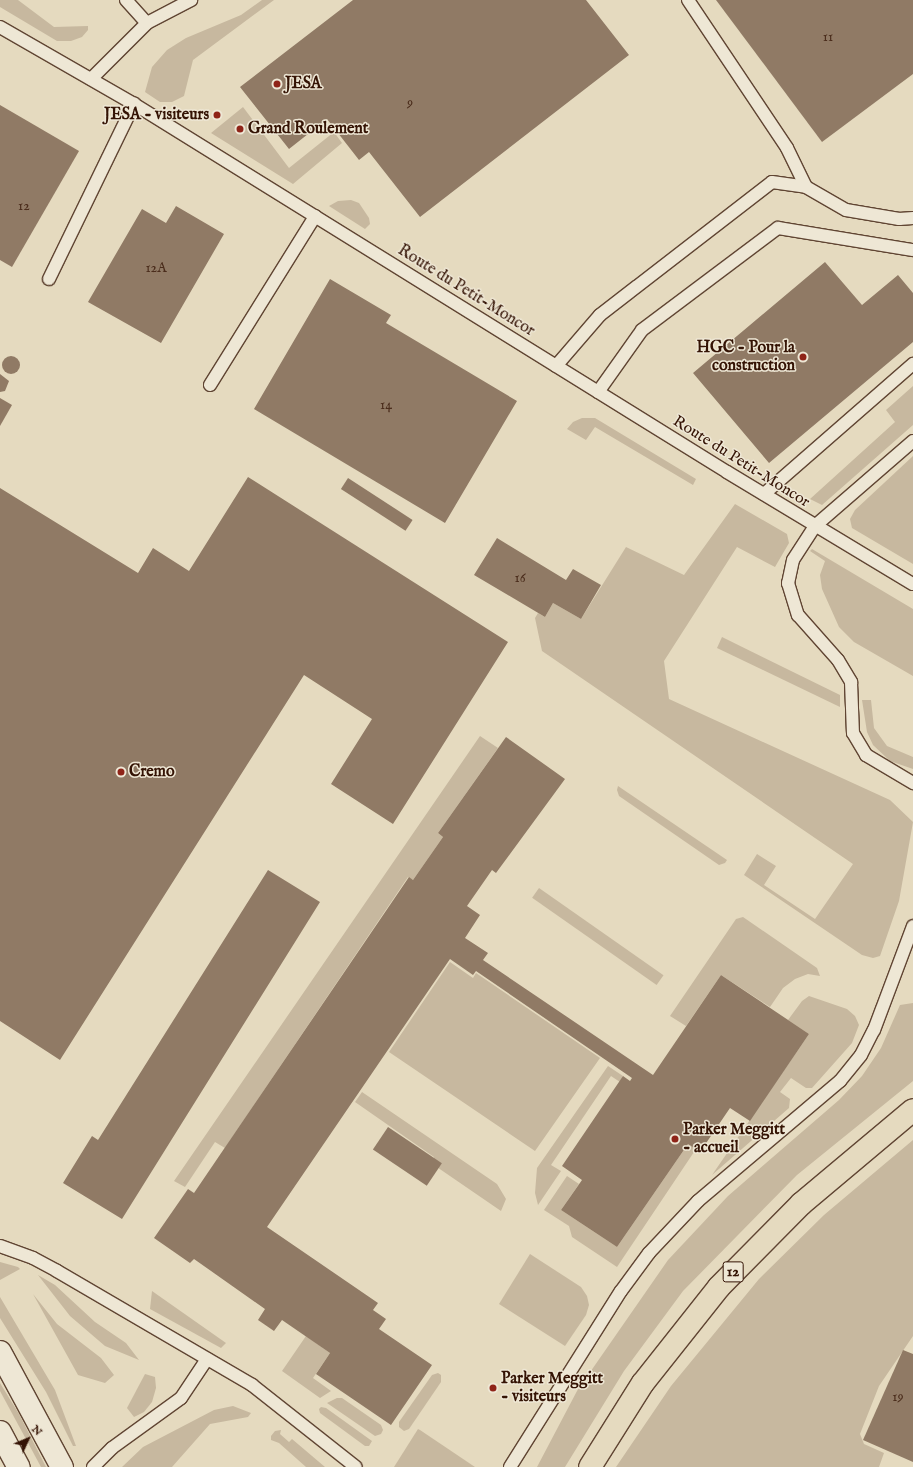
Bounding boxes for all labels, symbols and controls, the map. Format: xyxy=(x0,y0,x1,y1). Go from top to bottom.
house number: 11 xyxy=(823,29,833,45)
place label: JESA xyxy=(285,74,322,94)
marker: JESA xyxy=(272,79,282,89)
house number: 9 xyxy=(407,95,413,111)
place label: JESA - visiteurs xyxy=(104,105,209,125)
marker: JESA - visiteurs xyxy=(212,110,222,120)
place label: Grand Roulement xyxy=(248,119,368,139)
marker: Grand Roulement xyxy=(235,124,245,134)
house number: 12 xyxy=(18,198,30,214)
street label: Route du Petit-Moncor xyxy=(394,241,538,341)
house number: 12A xyxy=(145,260,167,276)
place label: HGC - Pour la construction xyxy=(696,338,795,376)
marker: HGC - Pour la construction xyxy=(798,352,808,362)
house number: 14 xyxy=(380,397,392,413)
street label: Route du Petit-Moncor xyxy=(669,412,813,512)
house number: 16 xyxy=(514,570,526,586)
place label: Cremo xyxy=(129,762,175,782)
marker: Cremo xyxy=(116,767,126,777)
place label: Parker Meggitt - accueil xyxy=(683,1120,785,1158)
marker: Parker Meggitt - accueil xyxy=(670,1134,680,1144)
road number: 12 xyxy=(722,1259,744,1285)
place label: Parker Meggitt - visiteurs xyxy=(501,1369,603,1407)
marker: Parker Meggitt - visiteurs xyxy=(488,1383,498,1393)
house number: 19 xyxy=(892,1389,904,1405)
north arrow xyxy=(8,1419,48,1459)
text: N xyxy=(28,1422,45,1439)

